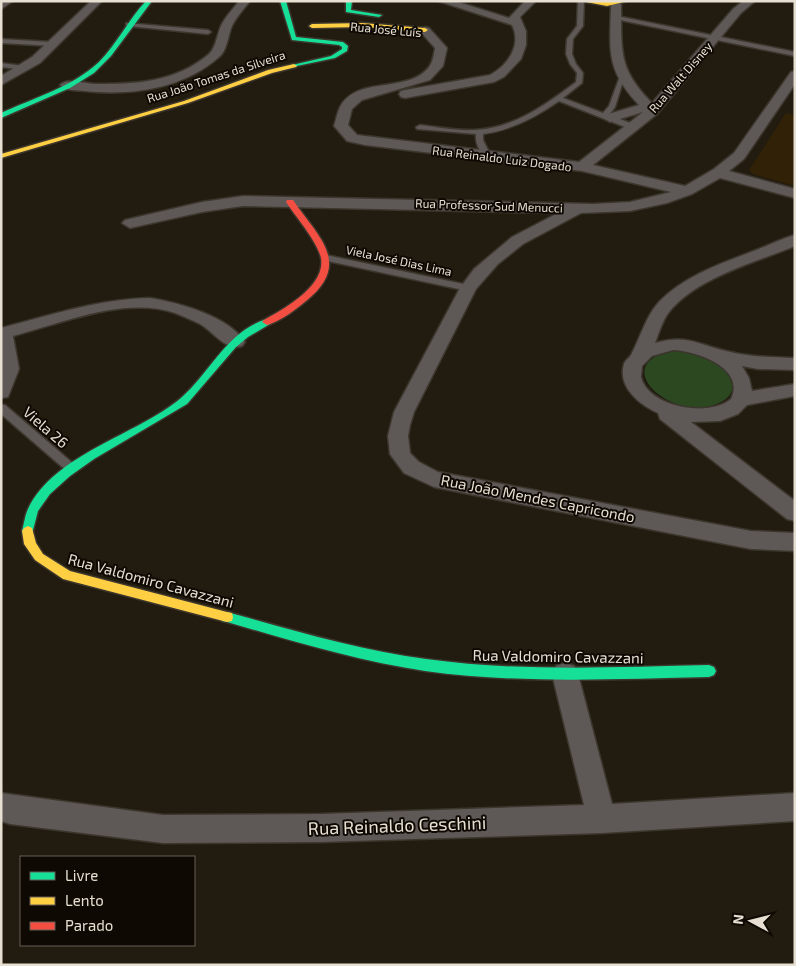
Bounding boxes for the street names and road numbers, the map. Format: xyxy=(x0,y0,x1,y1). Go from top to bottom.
street label: Rua José Luís xyxy=(350,19,422,39)
street label: Rua Walt Disney xyxy=(646,38,715,115)
street label: Rua João Tomas da Silveira xyxy=(145,47,287,105)
street label: Rua Reinaldo Luiz Dogado xyxy=(432,143,573,174)
street label: Rua Professor Sud Menucci xyxy=(415,195,563,215)
street label: Viela José Dias Lima xyxy=(345,242,453,278)
street label: Viela 26 xyxy=(20,403,72,451)
street label: Rua João Mendes Capricondo xyxy=(440,470,636,526)
street label: Rua Valdomiro Cavazzani xyxy=(66,549,236,611)
street label: Rua Valdomiro Cavazzani xyxy=(472,646,644,666)
street label: Rua Reinaldo Ceschini xyxy=(307,811,487,839)

